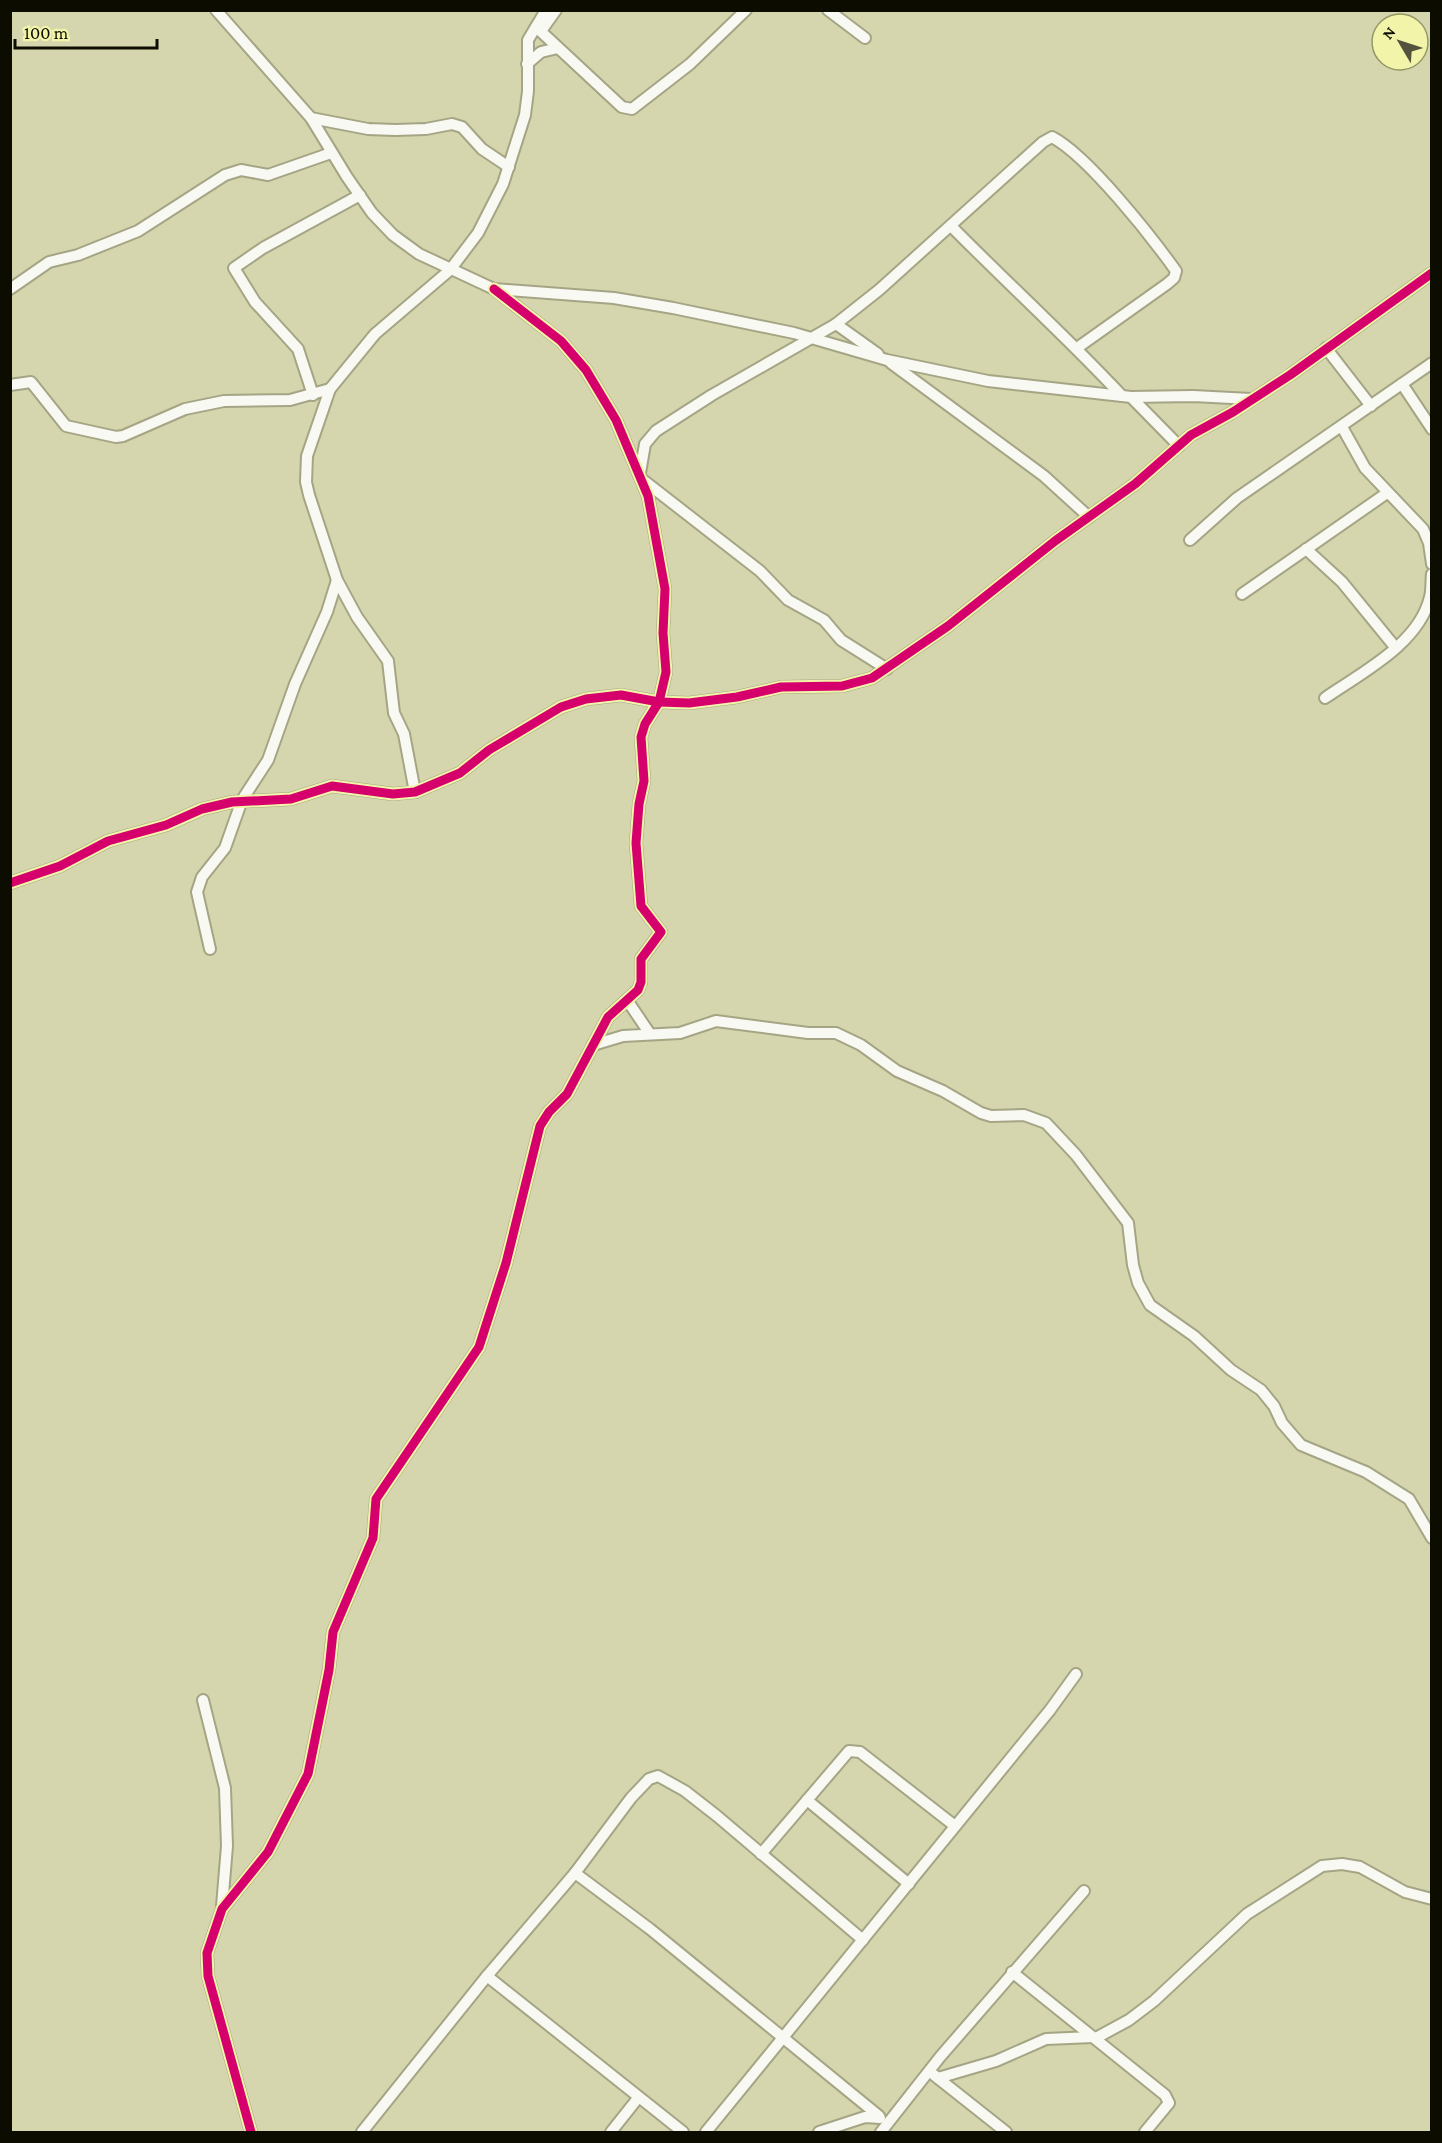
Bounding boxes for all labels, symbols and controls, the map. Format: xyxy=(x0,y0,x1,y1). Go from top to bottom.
scale bar xyxy=(15,12,158,50)
north arrow xyxy=(1370,12,1430,72)
text: 100 m xyxy=(24,23,69,43)
text: N xyxy=(1379,23,1399,42)

